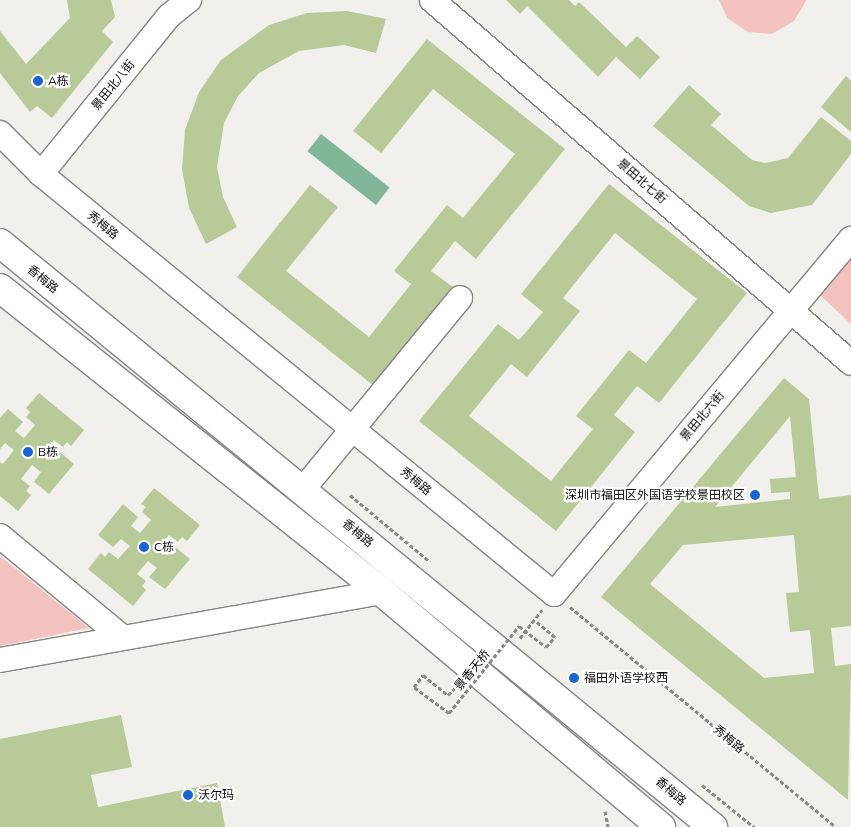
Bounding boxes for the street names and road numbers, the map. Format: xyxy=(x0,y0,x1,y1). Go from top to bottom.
street label: 景田北八街 xyxy=(89,57,137,113)
street label: 景田北七街 xyxy=(615,156,669,206)
street label: 秀梅路 xyxy=(84,208,122,242)
street label: 香梅路 xyxy=(24,262,62,296)
street label: 景田北六街 xyxy=(677,388,727,444)
street label: 秀梅路 xyxy=(397,464,435,498)
street label: 香梅路 xyxy=(339,516,377,550)
street label: 景香天桥 xyxy=(451,647,493,693)
street label: 秀梅路 xyxy=(711,722,747,756)
street label: 香梅路 xyxy=(653,774,689,808)

